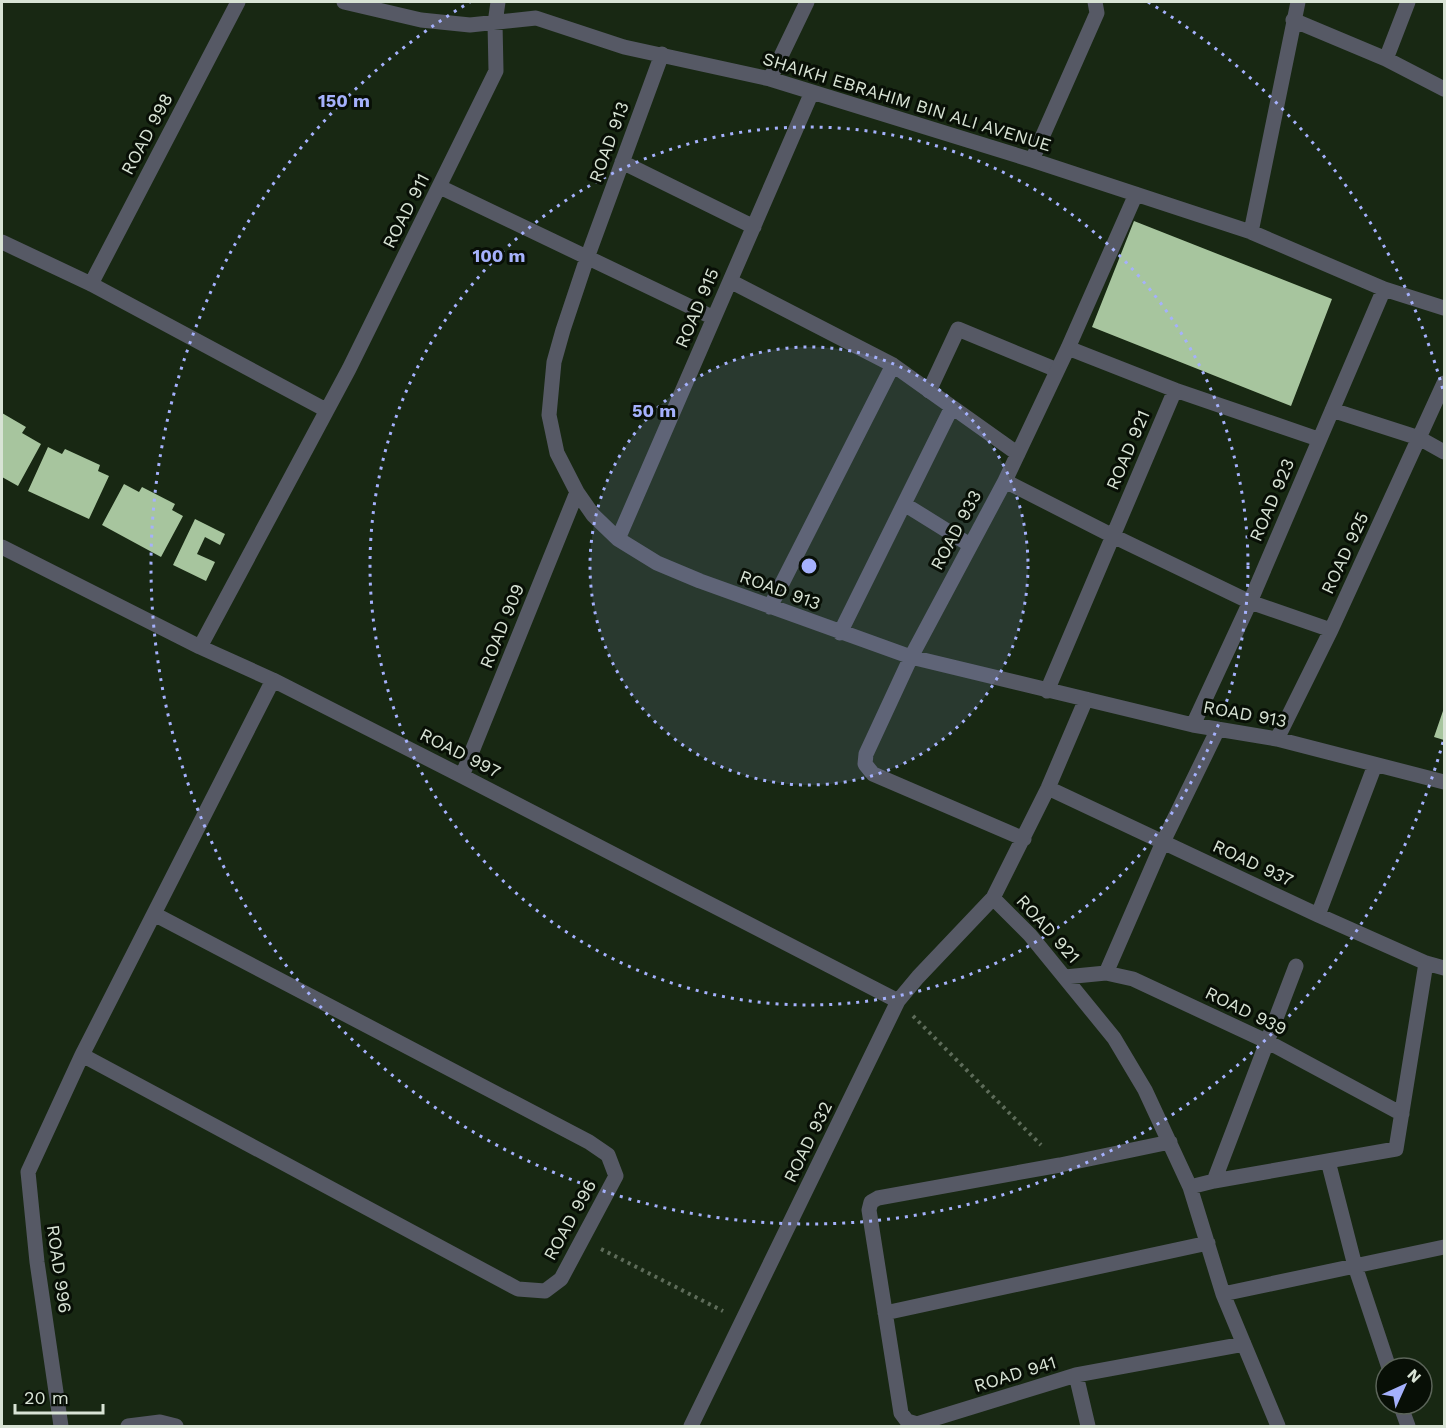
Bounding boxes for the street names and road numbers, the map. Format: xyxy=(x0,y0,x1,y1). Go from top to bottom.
street label: SHAIKH EBRAHIM BIN ALI AVENUE xyxy=(760,48,1054,156)
street label: ROAD 998 xyxy=(116,89,177,178)
street label: ROAD 913 xyxy=(584,99,633,185)
street label: ROAD 911 xyxy=(378,170,433,252)
street label: ROAD 915 xyxy=(670,265,723,351)
street label: ROAD 921 xyxy=(1101,407,1154,493)
street label: ROAD 923 xyxy=(1245,455,1298,544)
street label: ROAD 933 xyxy=(926,486,985,573)
street label: ROAD 925 xyxy=(1316,508,1373,597)
street label: ROAD 913 xyxy=(737,565,823,614)
street label: ROAD 909 xyxy=(475,580,528,671)
street label: ROAD 913 xyxy=(1202,696,1289,731)
street label: ROAD 997 xyxy=(416,723,504,782)
street label: ROAD 937 xyxy=(1210,835,1297,890)
street label: ROAD 921 xyxy=(1012,890,1084,967)
street label: ROAD 939 xyxy=(1202,982,1290,1039)
street label: ROAD 932 xyxy=(779,1098,836,1186)
street label: ROAD 996 xyxy=(539,1176,600,1264)
street label: ROAD 996 xyxy=(43,1223,76,1315)
street label: ROAD 941 xyxy=(971,1351,1058,1396)

